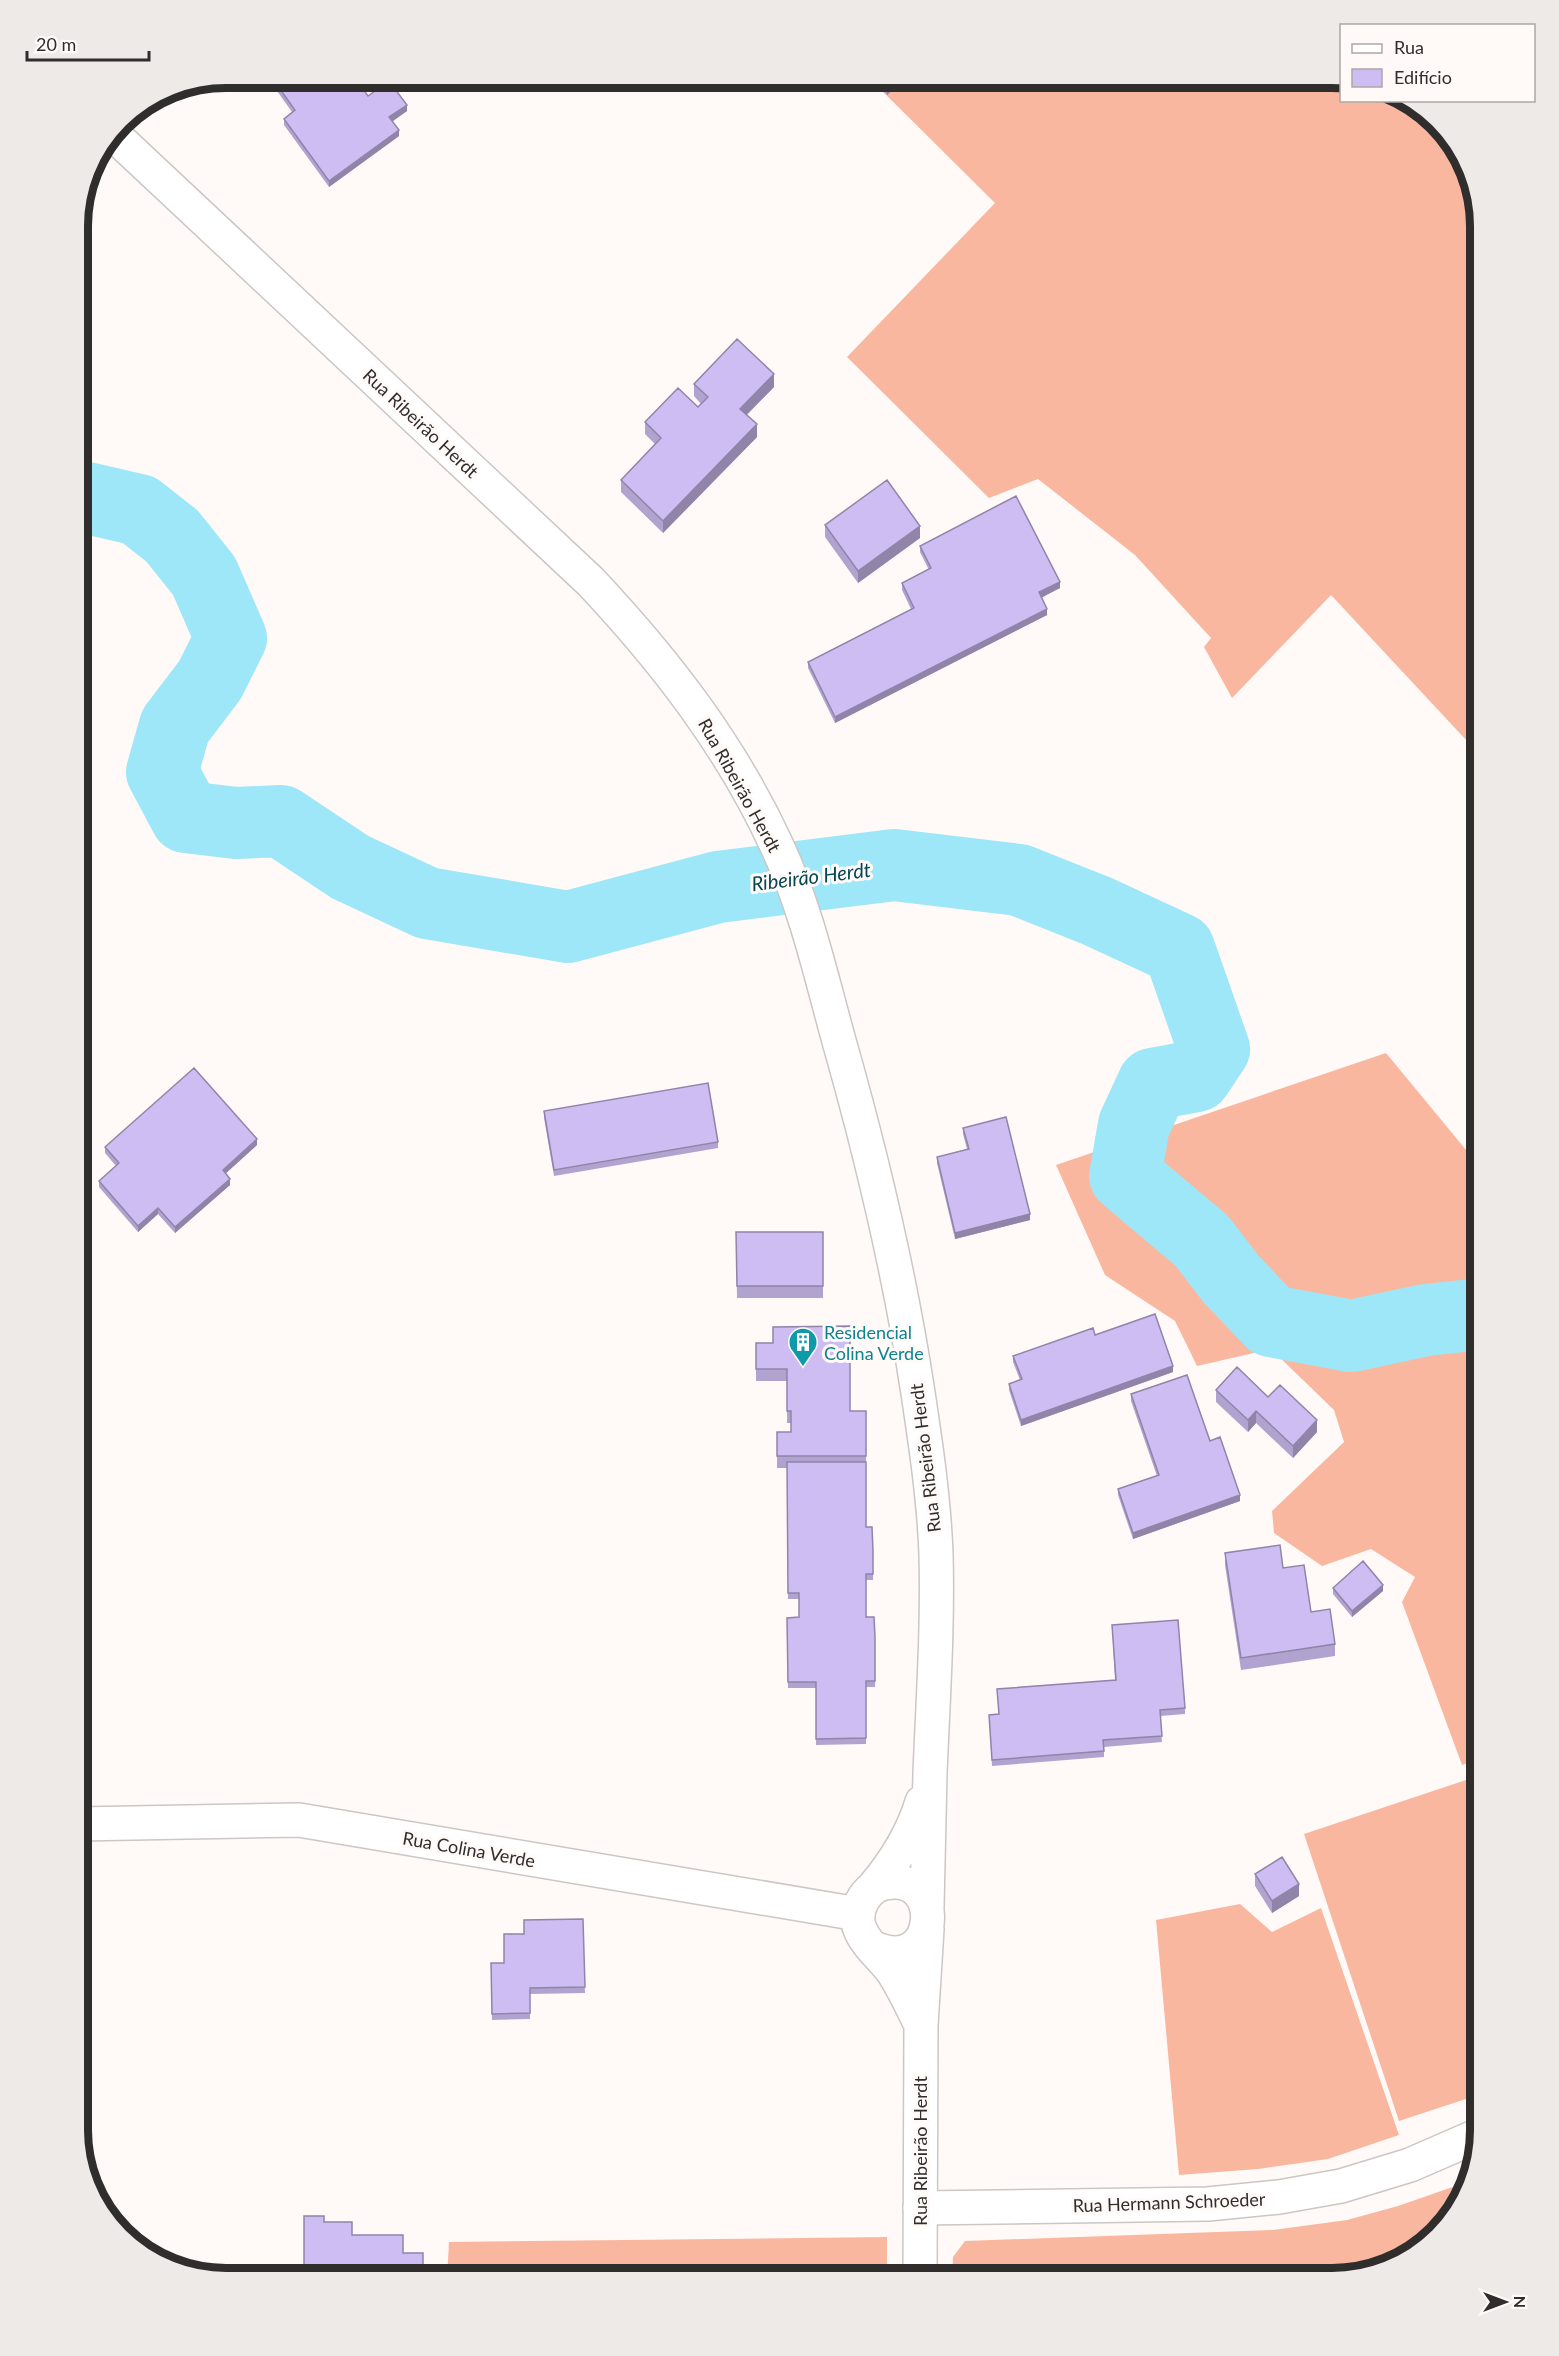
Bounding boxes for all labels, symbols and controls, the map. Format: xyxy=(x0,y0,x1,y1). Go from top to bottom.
scale bar xyxy=(27,24,148,62)
legend xyxy=(1340,24,1535,102)
text: 20 m xyxy=(36,33,76,55)
text: Rua xyxy=(1394,36,1424,58)
text: Edifício xyxy=(1394,66,1452,88)
street label: Rua Ribeirão Herdt xyxy=(359,364,484,482)
street label: Rua Ribeirão Herdt xyxy=(694,714,786,856)
water label: Ribeirão Herdt xyxy=(750,857,872,895)
place label: Residencial Colina Verde xyxy=(824,1321,924,1364)
building icon: Residencial Colina Verde xyxy=(787,1326,819,1368)
street label: Rua Ribeirão Herdt xyxy=(905,1382,945,1534)
street label: Rua Colina Verde xyxy=(401,1827,537,1871)
street label: Rua Ribeirão Herdt xyxy=(909,2076,931,2226)
street label: Rua Hermann Schroeder xyxy=(1072,2188,1266,2216)
north arrow xyxy=(1475,2272,1535,2332)
text: N xyxy=(1511,2296,1530,2308)

